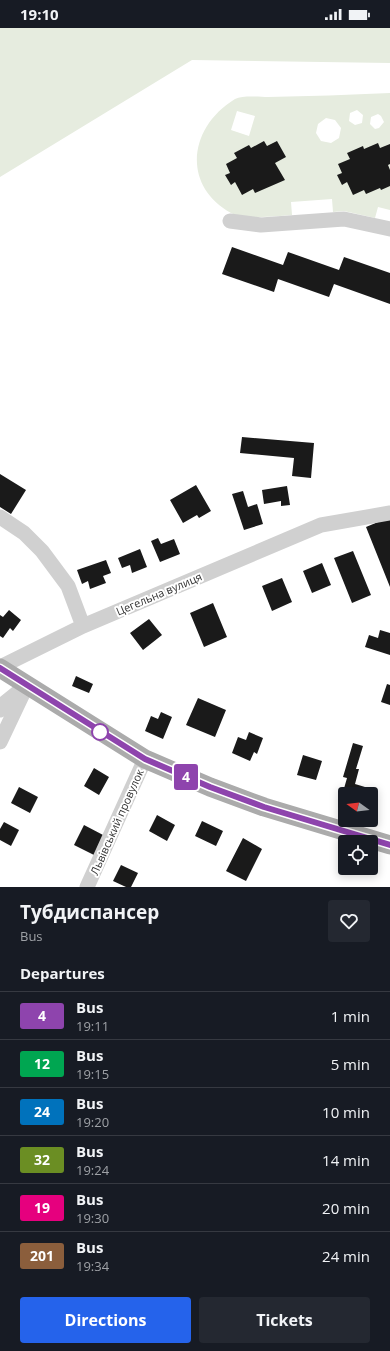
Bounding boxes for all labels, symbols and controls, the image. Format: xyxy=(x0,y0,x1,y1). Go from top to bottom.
text: 19:10 xyxy=(20,4,59,24)
street label: Цегельна вулиця xyxy=(114,569,204,618)
unlabelled marker xyxy=(91,723,109,741)
line badge: 4 xyxy=(173,764,199,790)
street label: Львівський провулок xyxy=(86,766,147,877)
text: 4 xyxy=(182,767,190,786)
north arrow xyxy=(338,787,378,827)
map controls xyxy=(338,787,378,875)
button: locate xyxy=(338,835,378,875)
text: Тубдиспансер xyxy=(20,899,159,925)
button: heart xyxy=(328,900,370,942)
text: Bus xyxy=(20,927,43,945)
text: Departures xyxy=(20,963,105,983)
text: Bus xyxy=(76,997,103,1017)
text: 4 xyxy=(38,1006,46,1025)
text: 1 min xyxy=(331,1006,370,1026)
text: 19:11 xyxy=(76,1017,109,1035)
text: Bus xyxy=(76,1045,103,1065)
text: 12 xyxy=(34,1054,50,1073)
text: 5 min xyxy=(331,1054,370,1074)
text: 19:15 xyxy=(76,1065,109,1083)
text: Bus xyxy=(76,1093,103,1113)
text: 24 xyxy=(34,1102,50,1121)
text: 10 min xyxy=(322,1102,370,1122)
text: 19:20 xyxy=(76,1113,109,1131)
text: Bus xyxy=(76,1141,103,1161)
text: 32 xyxy=(34,1150,50,1169)
text: 14 min xyxy=(322,1150,370,1170)
text: 19:24 xyxy=(76,1161,109,1179)
text: Bus xyxy=(76,1189,103,1209)
text: 19 xyxy=(34,1198,50,1217)
text: 20 min xyxy=(322,1198,370,1218)
text: 19:30 xyxy=(76,1209,109,1227)
text: Bus xyxy=(76,1237,103,1257)
text: 201 xyxy=(30,1246,54,1265)
text: 24 min xyxy=(322,1246,370,1266)
text: 19:34 xyxy=(76,1257,109,1275)
button: Directions xyxy=(20,1297,191,1343)
button: Tickets xyxy=(199,1297,370,1343)

